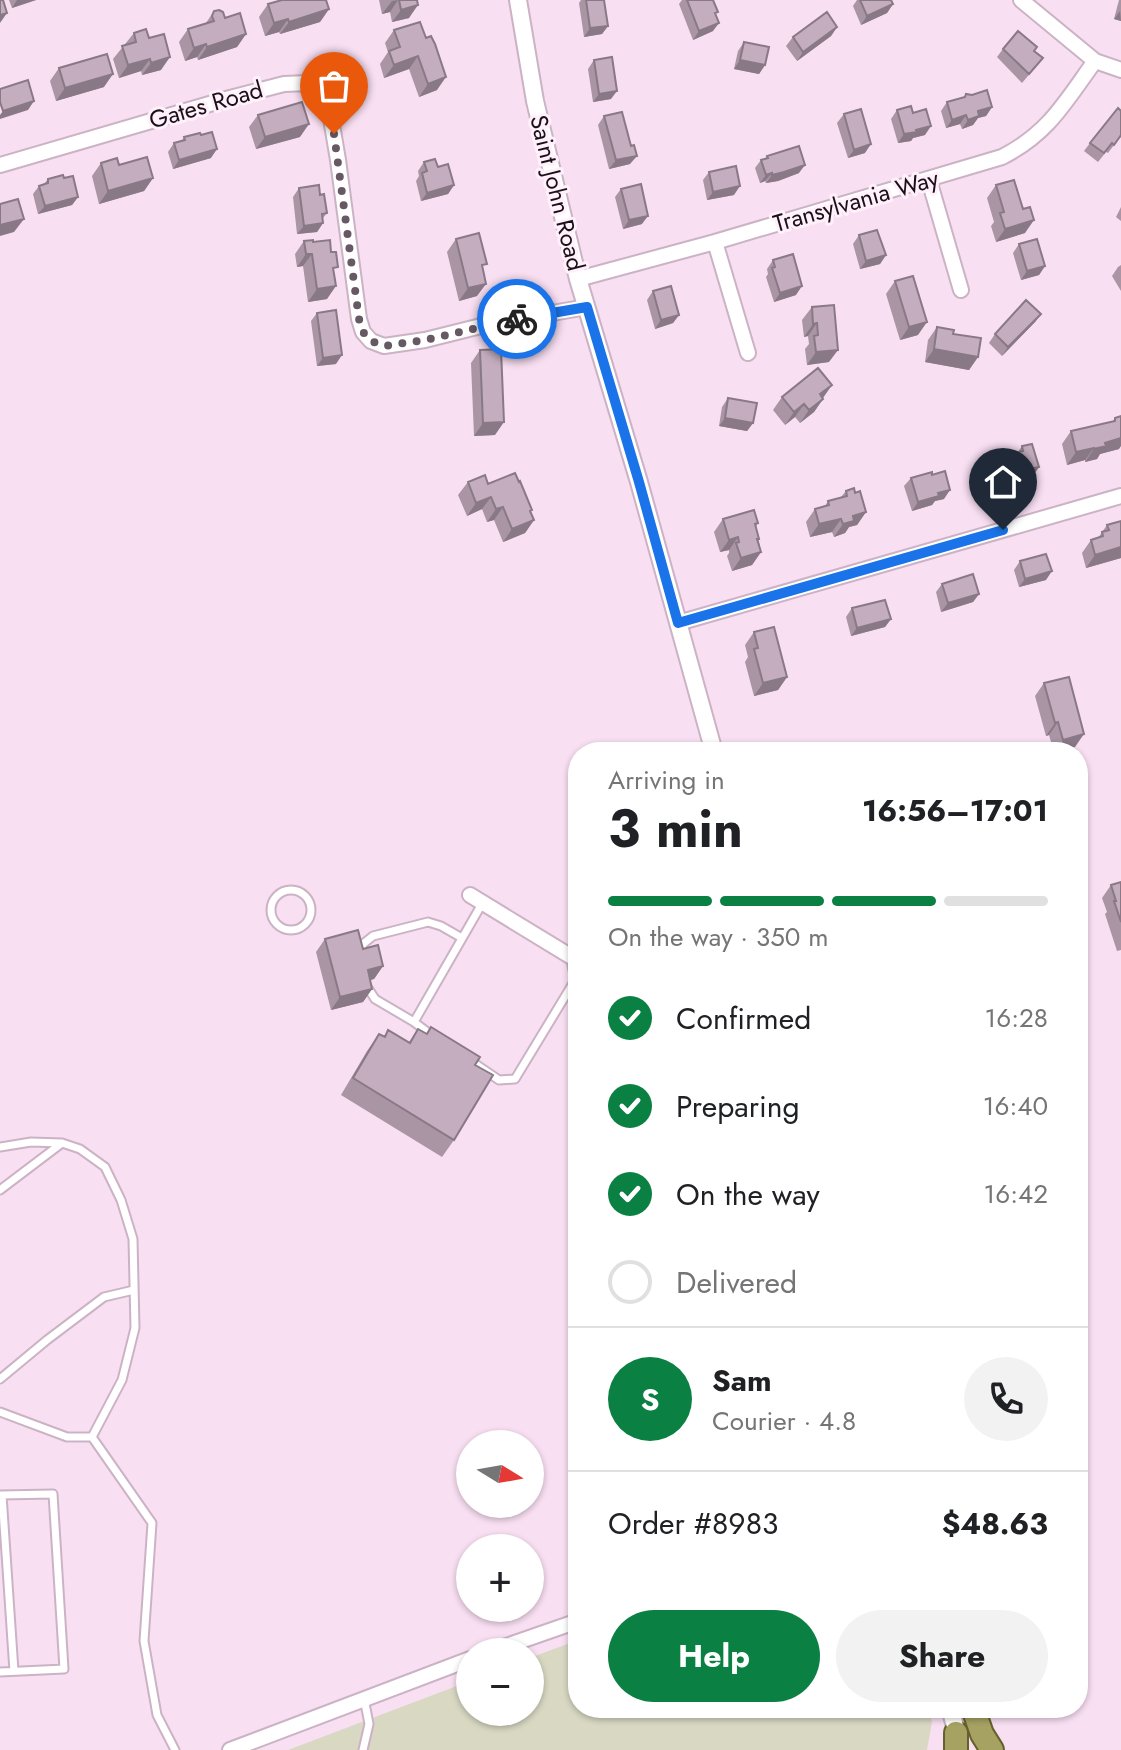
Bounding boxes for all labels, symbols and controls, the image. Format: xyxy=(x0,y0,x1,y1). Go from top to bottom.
pin xyxy=(300,52,368,134)
icon: bag xyxy=(312,64,356,108)
street label: Gates Road xyxy=(145,72,267,137)
street label: Saint John Road xyxy=(521,111,594,275)
street label: Transylvania Way xyxy=(769,160,943,241)
courier xyxy=(477,279,557,359)
icon: bike xyxy=(495,297,539,341)
pin xyxy=(969,448,1037,530)
icon: home xyxy=(981,460,1025,504)
text: Arriving in xyxy=(608,761,725,799)
text: 16:56–17:01 xyxy=(862,789,1048,832)
text: 3 min xyxy=(608,791,743,867)
text: On the way · 350 m xyxy=(608,918,829,956)
icon: check xyxy=(608,996,652,1040)
text: Confirmed xyxy=(676,997,811,1040)
text: 16:28 xyxy=(985,999,1048,1037)
icon: check xyxy=(608,1084,652,1128)
text: Preparing xyxy=(676,1085,800,1128)
text: 16:40 xyxy=(983,1087,1048,1125)
icon: check xyxy=(608,1172,652,1216)
text: On the way xyxy=(676,1173,820,1216)
text: 16:42 xyxy=(984,1175,1048,1213)
text: Delivered xyxy=(676,1261,797,1304)
button: phone xyxy=(964,1357,1048,1441)
text: Sam xyxy=(712,1359,772,1402)
text: S xyxy=(641,1378,659,1421)
text: Courier · 4.8 xyxy=(712,1402,856,1440)
north arrow xyxy=(456,1430,544,1518)
map controls xyxy=(456,1430,544,1726)
text: Order #8983 xyxy=(608,1502,778,1545)
text: $48.63 xyxy=(942,1502,1048,1545)
button: + xyxy=(456,1534,544,1622)
button: Help xyxy=(608,1610,820,1702)
button: Share xyxy=(836,1610,1048,1702)
button: − xyxy=(456,1638,544,1726)

